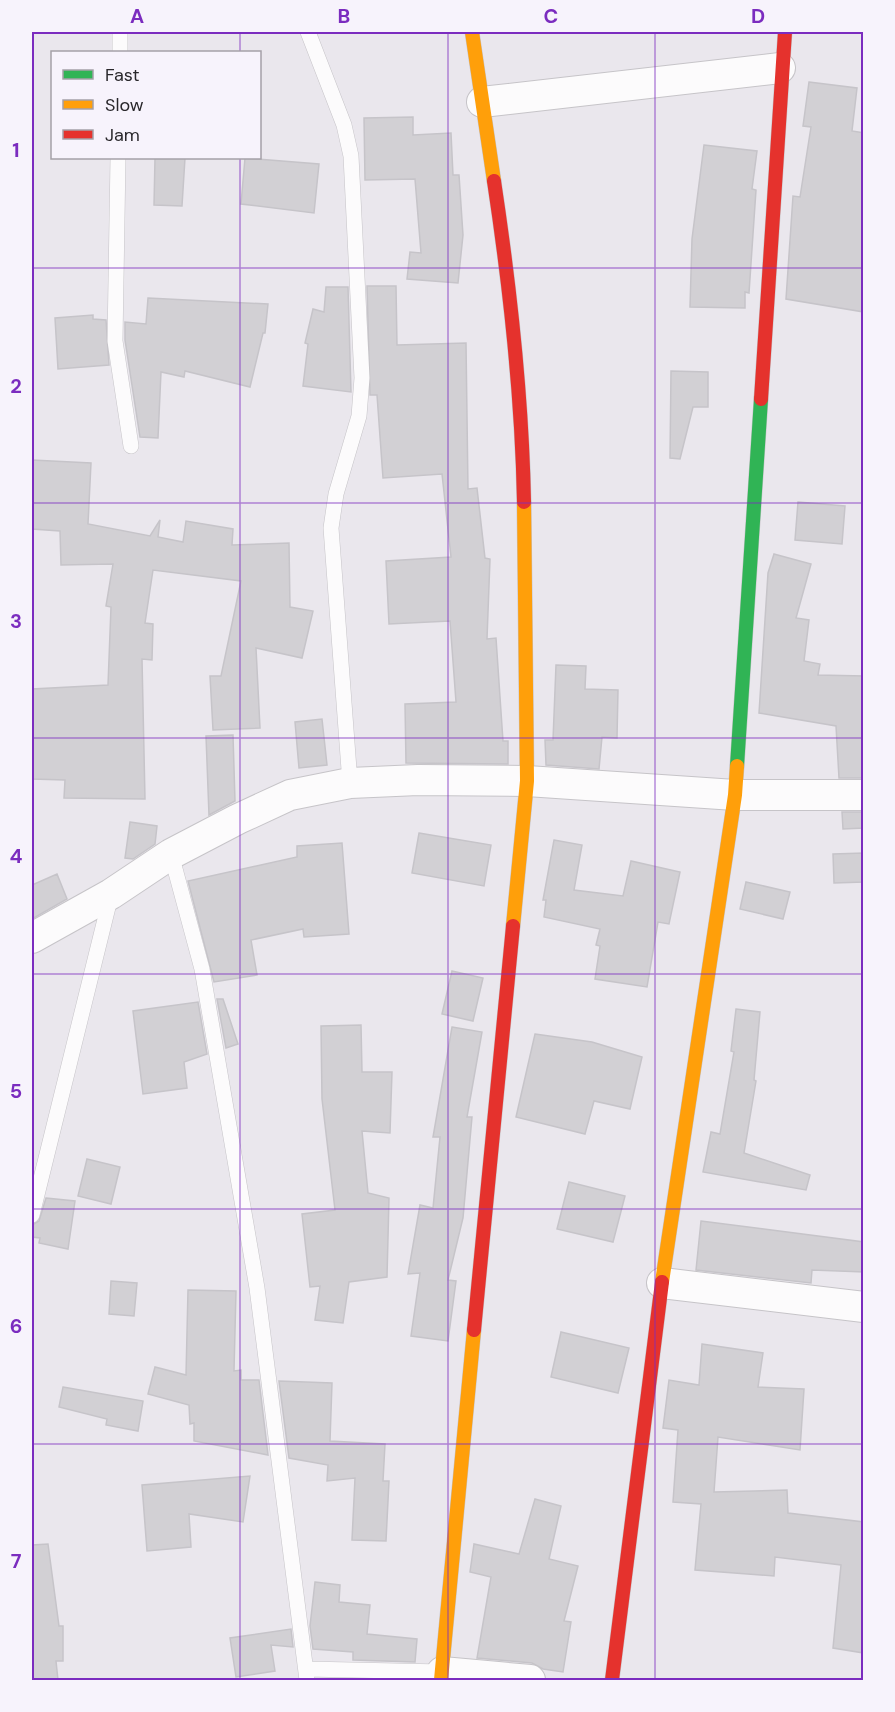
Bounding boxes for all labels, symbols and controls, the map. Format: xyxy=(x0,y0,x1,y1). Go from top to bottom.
text: A xyxy=(130,3,144,29)
text: B xyxy=(338,3,350,29)
text: C xyxy=(544,3,558,29)
text: D xyxy=(751,3,765,29)
legend xyxy=(51,51,261,159)
text: Fast xyxy=(105,63,140,87)
text: Slow xyxy=(105,93,144,117)
text: Jam xyxy=(105,123,140,147)
text: 1 xyxy=(12,137,20,163)
text: 2 xyxy=(10,373,22,399)
text: 3 xyxy=(10,608,22,634)
text: 4 xyxy=(10,843,23,869)
text: 5 xyxy=(10,1078,22,1104)
text: 6 xyxy=(10,1313,22,1339)
text: 7 xyxy=(11,1548,22,1574)

